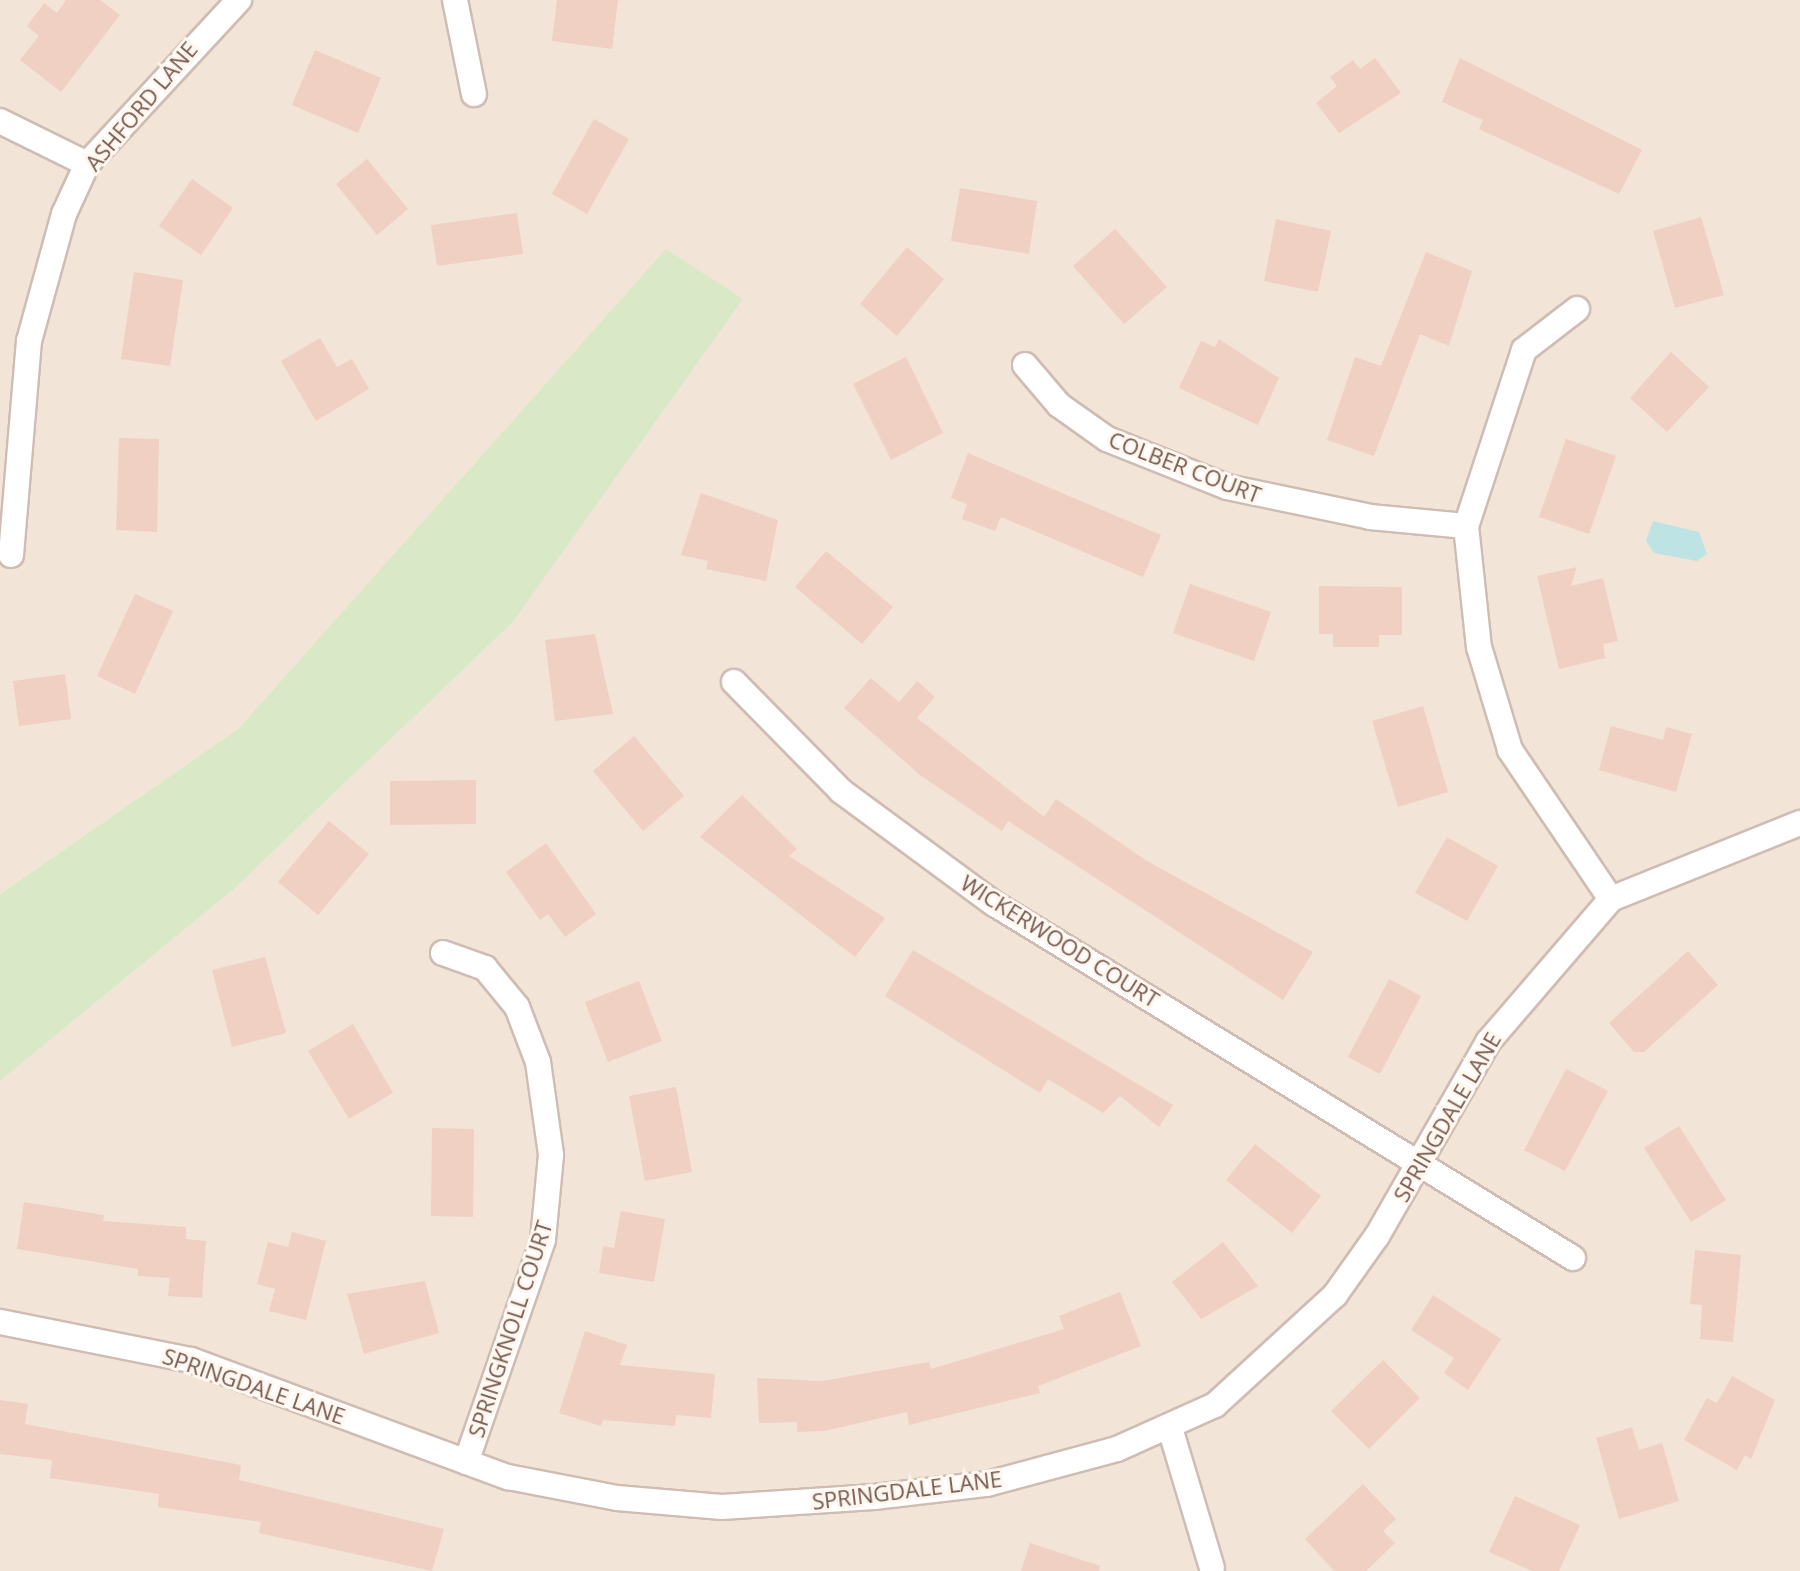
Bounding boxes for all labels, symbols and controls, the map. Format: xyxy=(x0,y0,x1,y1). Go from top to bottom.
street label: ASHFORD LANE xyxy=(79,36,203,176)
street label: COLBER COURT xyxy=(1105,426,1265,508)
street label: WICKERWOOD COURT xyxy=(956,869,1164,1013)
street label: SPRINGDALE LANE xyxy=(1388,1028,1506,1206)
street label: SPRINGKNOLL COURT xyxy=(463,1217,557,1441)
street label: SPRINGDALE LANE xyxy=(159,1342,349,1430)
street label: SPRINGDALE LANE xyxy=(811,1465,1003,1515)

